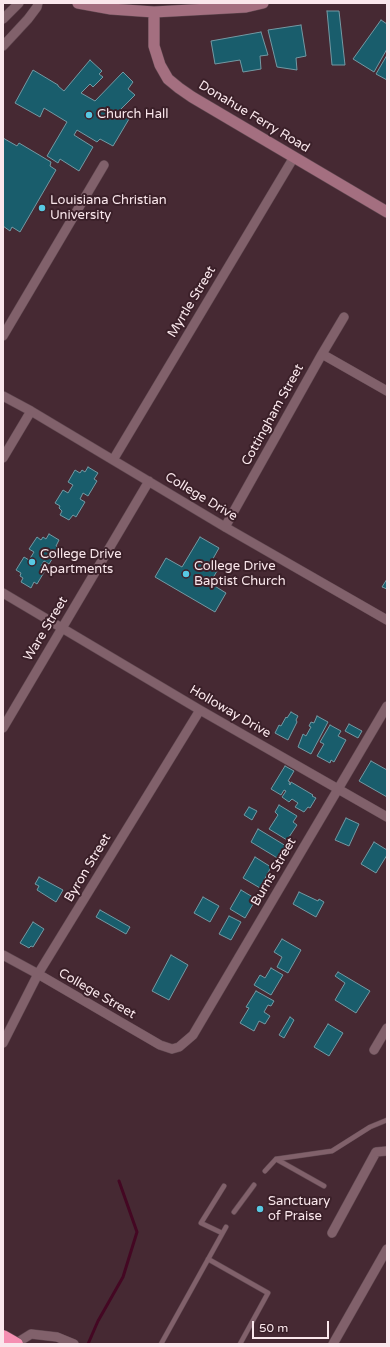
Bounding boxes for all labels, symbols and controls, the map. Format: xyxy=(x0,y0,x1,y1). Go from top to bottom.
street label: Donahue Ferry Road xyxy=(196,78,312,156)
place label: Church Hall xyxy=(97,107,168,123)
marker: Church Hall xyxy=(84,110,94,120)
place label: Louisiana Christian University xyxy=(50,193,167,224)
marker: Louisiana Christian University xyxy=(37,203,47,213)
street label: Myrtle Street xyxy=(165,263,219,341)
street label: Cottingham Street xyxy=(239,362,307,468)
street label: College Drive xyxy=(162,469,240,525)
place label: College Drive Apartments xyxy=(40,547,122,578)
marker: College Drive Apartments xyxy=(27,557,37,567)
place label: College Drive Baptist Church xyxy=(194,559,286,590)
marker: College Drive Baptist Church xyxy=(181,569,191,579)
street label: Ware Street xyxy=(21,594,71,664)
street label: Holloway Drive xyxy=(186,682,274,742)
street label: Byron Street xyxy=(61,831,115,905)
street label: Burns Street xyxy=(248,835,300,909)
street label: College Street xyxy=(56,966,138,1022)
place label: Sanctuary of Praise xyxy=(268,1194,330,1225)
marker: Sanctuary of Praise xyxy=(255,1204,265,1214)
scale bar xyxy=(254,1313,331,1339)
text: 50 m xyxy=(259,1321,288,1335)

